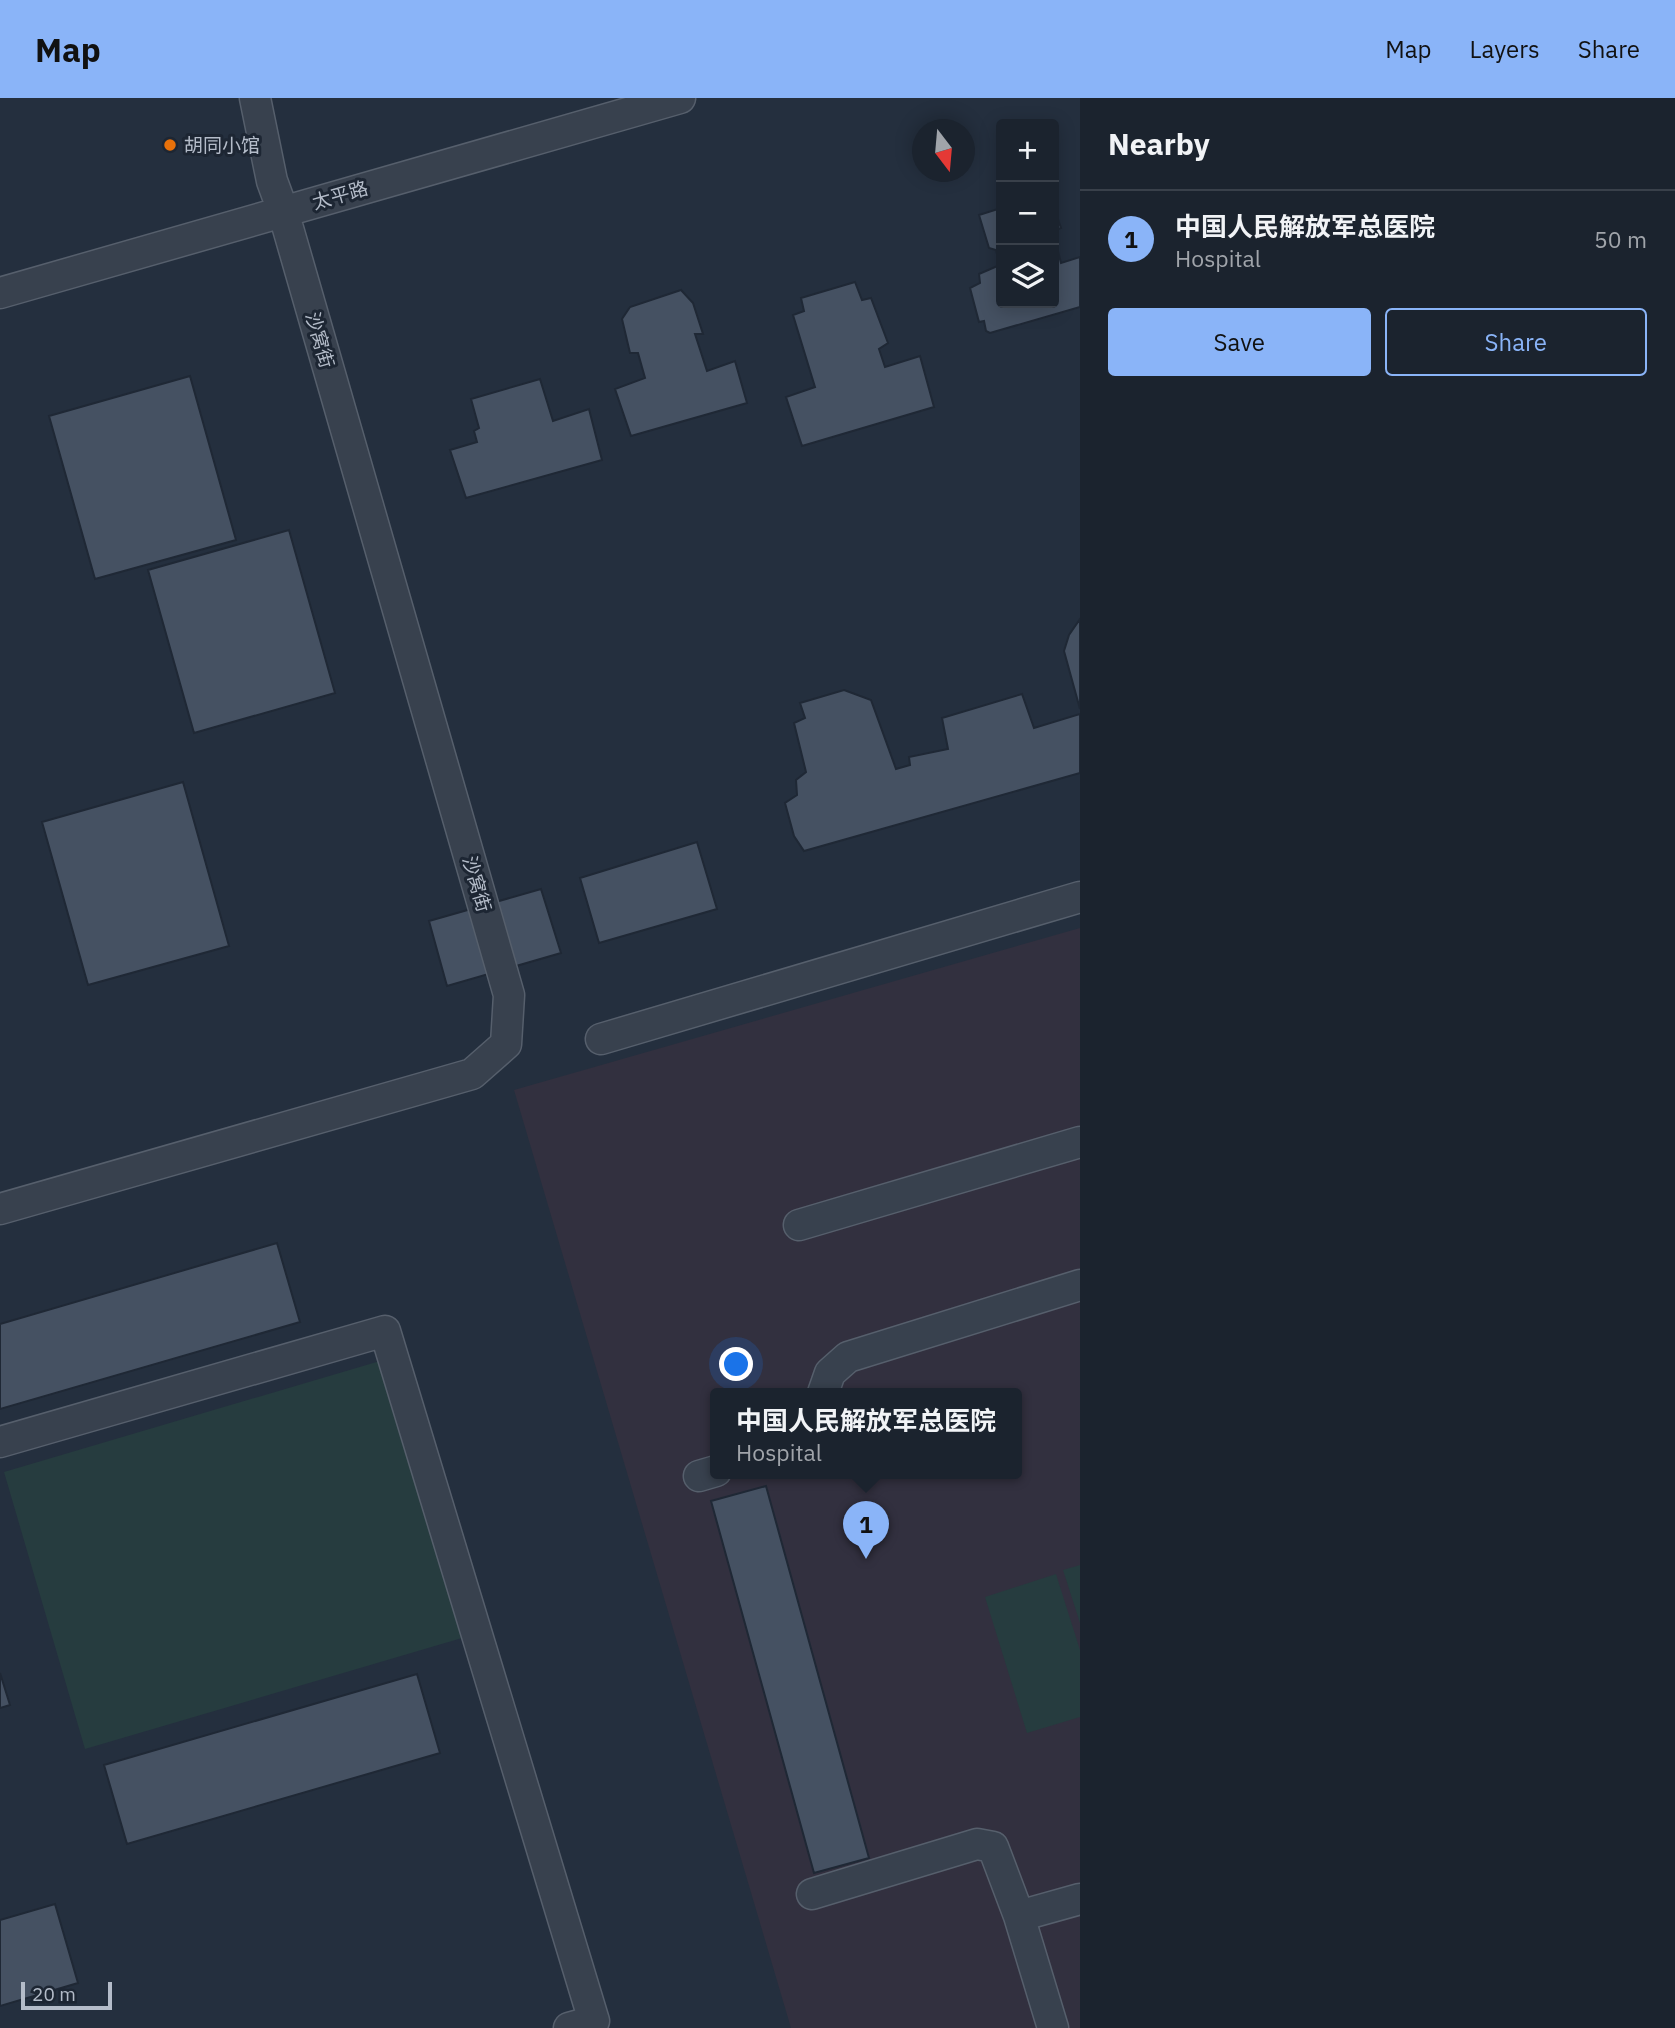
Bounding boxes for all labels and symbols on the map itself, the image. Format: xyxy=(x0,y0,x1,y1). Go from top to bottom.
north arrow xyxy=(912,119,975,182)
place label: 胡同小馆 xyxy=(184,133,260,157)
marker: 胡同小馆 xyxy=(162,137,178,153)
street label: 太平路 xyxy=(309,176,371,214)
street label: 沙窝街 xyxy=(301,309,339,371)
street label: 沙窝街 xyxy=(458,853,496,915)
your location xyxy=(719,1347,753,1381)
pin: 1 xyxy=(843,1501,889,1559)
scale bar xyxy=(21,1979,112,2011)

